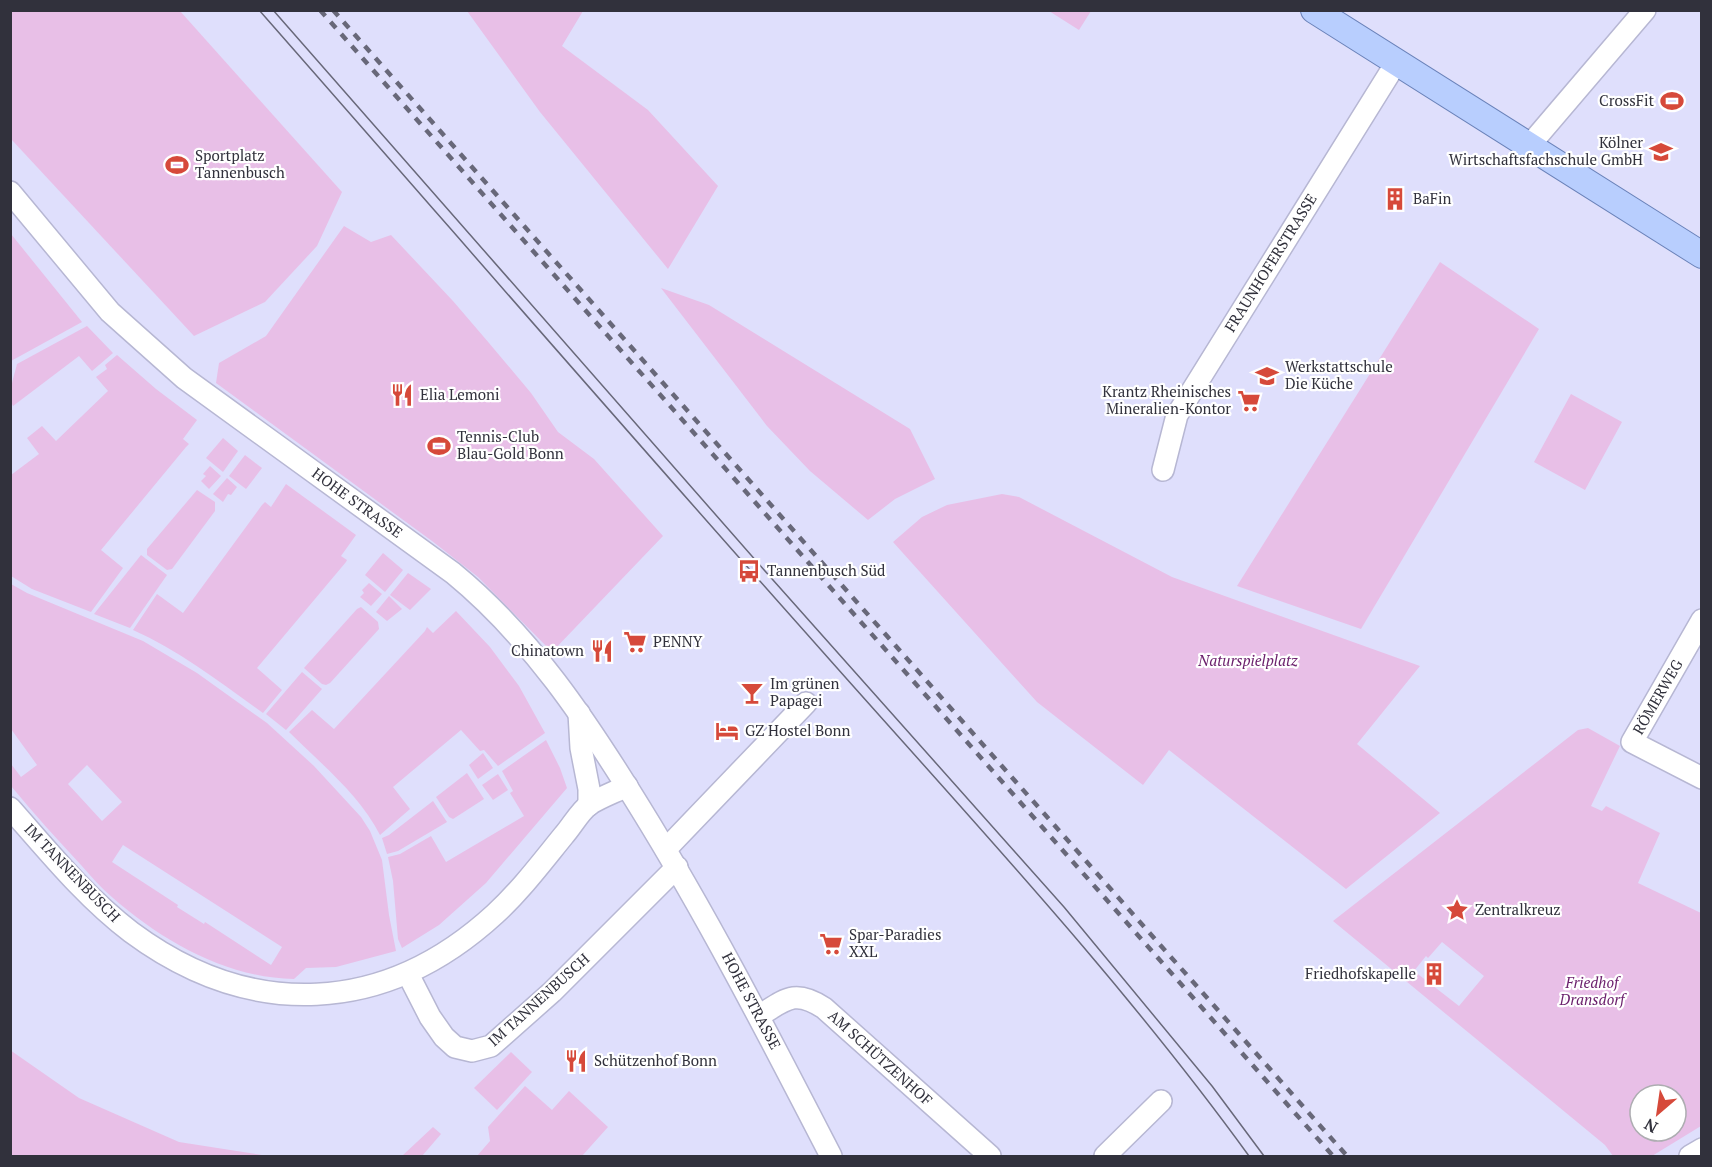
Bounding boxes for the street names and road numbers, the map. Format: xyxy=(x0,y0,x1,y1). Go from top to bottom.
street label: FRAUNHOFERSTRASSE xyxy=(1219,190,1321,335)
street label: HOHE STRASSE xyxy=(308,463,407,542)
street label: RÖMERWEG xyxy=(1628,655,1687,738)
street label: IM TANNENBUSCH xyxy=(20,819,125,926)
street label: IM TANNENBUSCH xyxy=(483,948,593,1050)
street label: HOHE STRASSE xyxy=(718,948,786,1053)
street label: AM SCHÜTZENHOF xyxy=(824,1005,937,1109)

